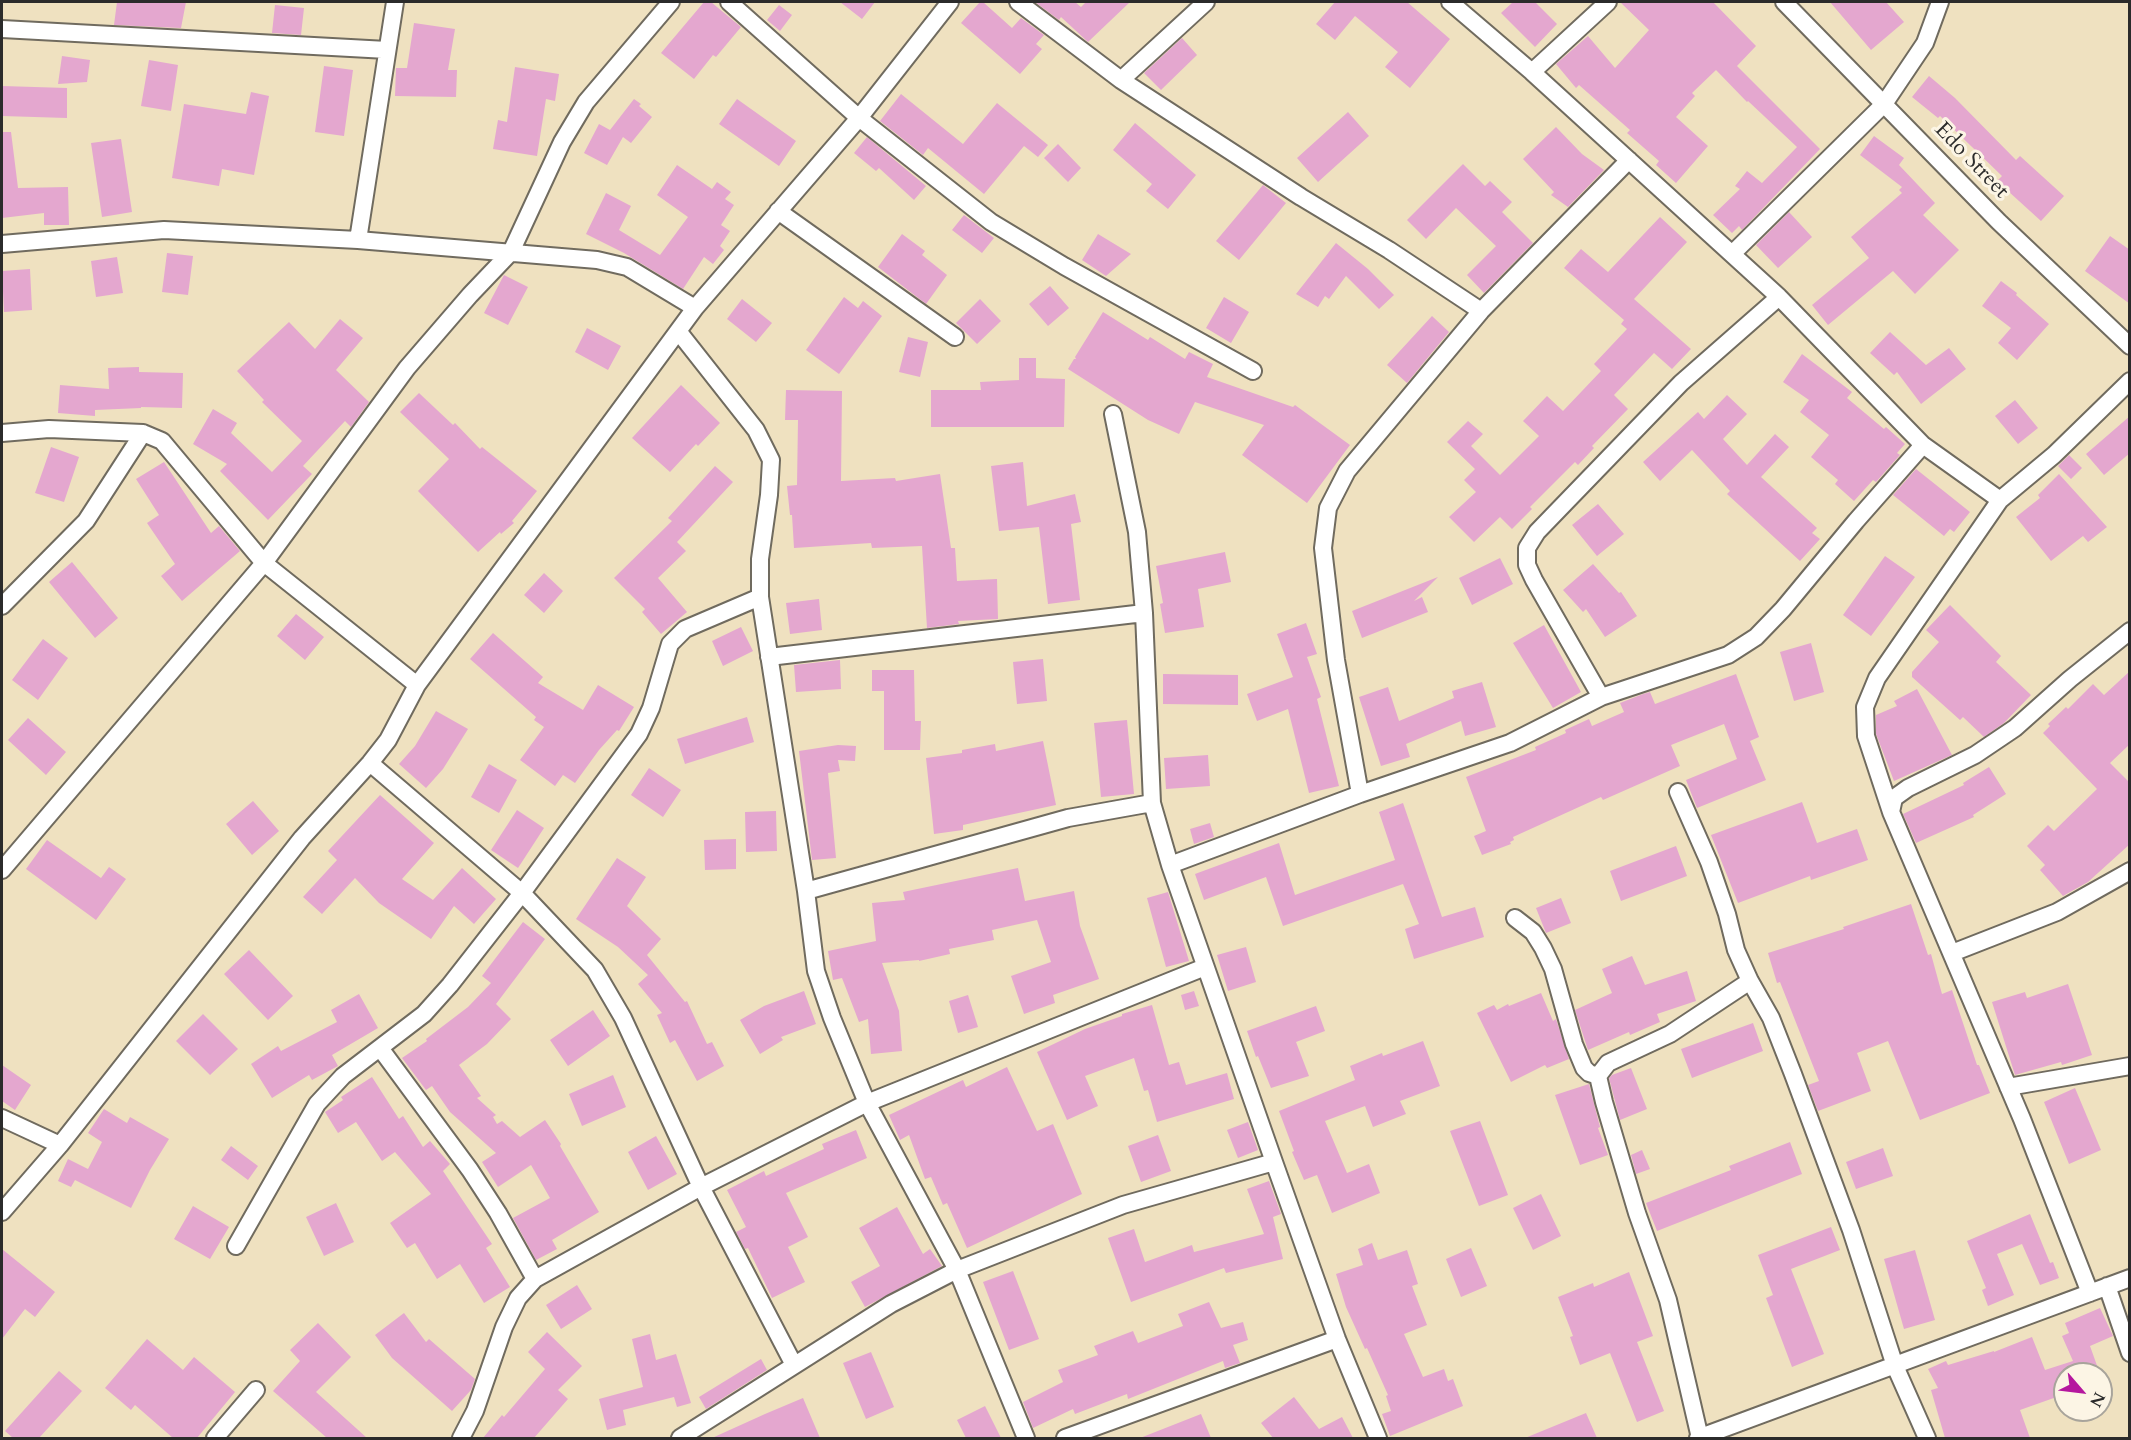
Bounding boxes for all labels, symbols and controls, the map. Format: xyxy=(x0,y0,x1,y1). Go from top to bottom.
street label: Edo Street xyxy=(1928,117,2014,205)
north arrow xyxy=(2053,1362,2113,1422)
text: N xyxy=(2084,1388,2110,1411)

